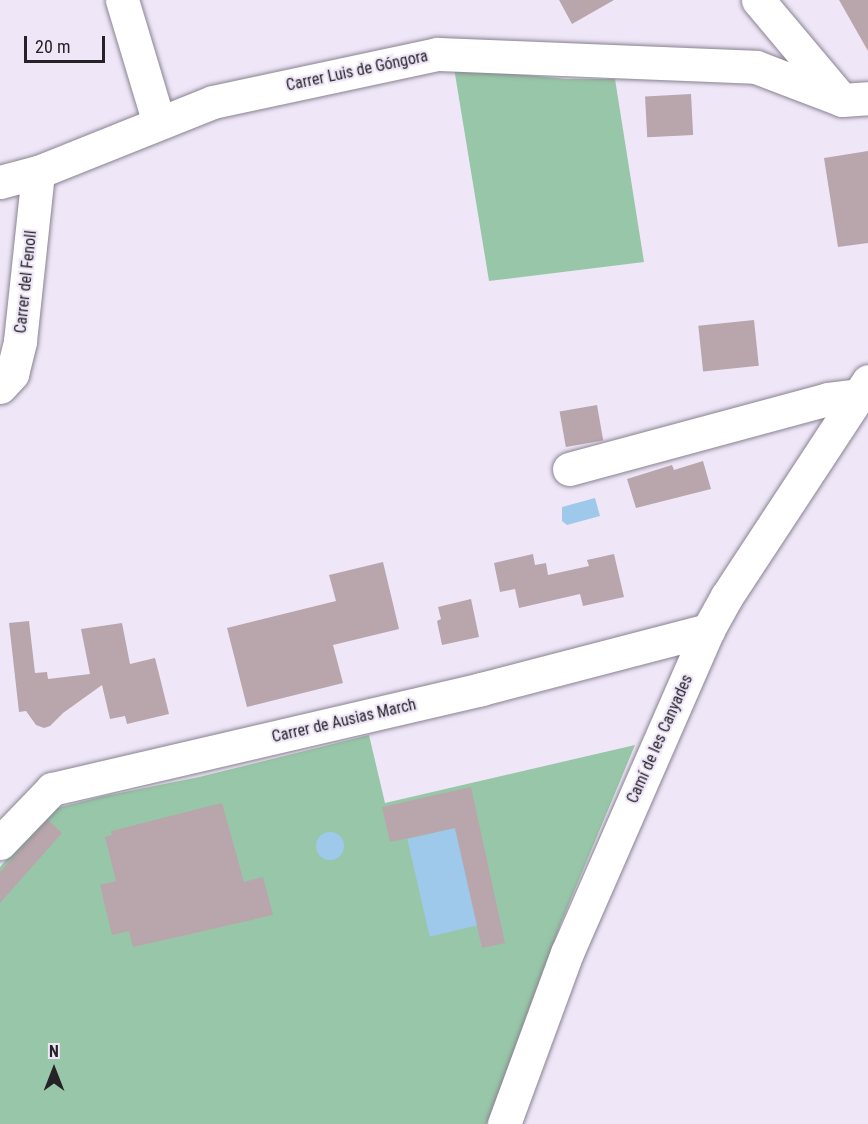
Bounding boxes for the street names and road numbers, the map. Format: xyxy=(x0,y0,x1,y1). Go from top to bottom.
street label: Carrer Luis de Góngora xyxy=(284,47,430,95)
street label: Carrer del Fenoll xyxy=(11,230,41,334)
street label: Camí de les Canyades xyxy=(623,672,697,806)
street label: Carrer de Ausias March xyxy=(270,695,418,747)

